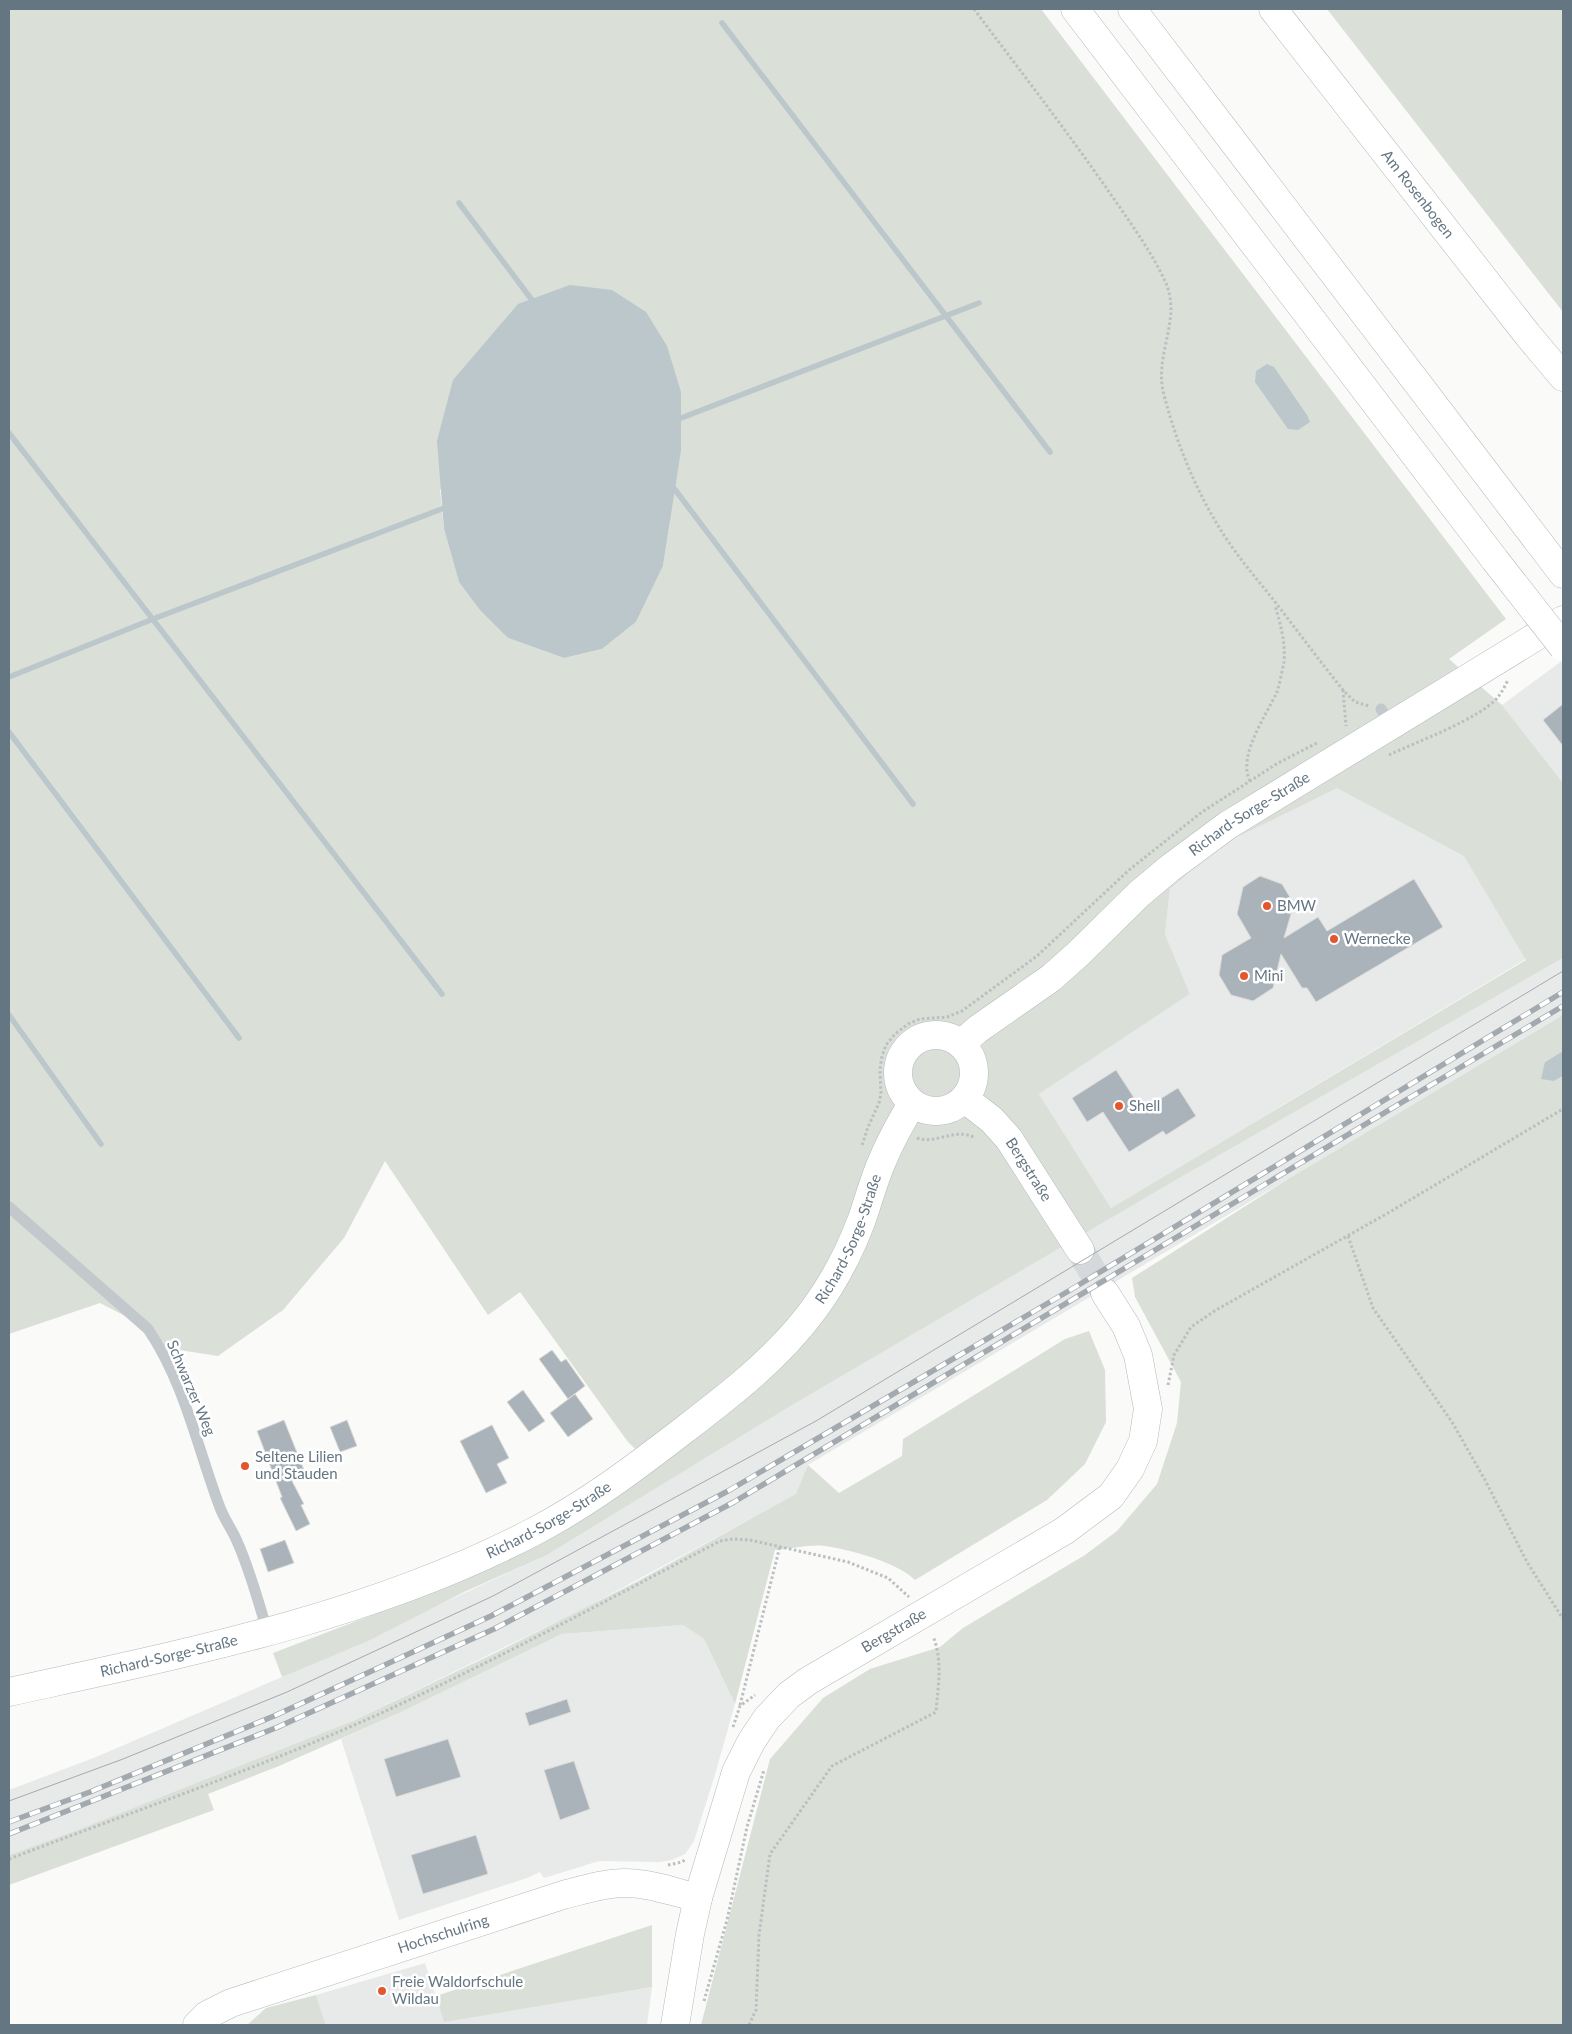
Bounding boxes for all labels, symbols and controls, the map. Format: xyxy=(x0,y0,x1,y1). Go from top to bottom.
street label: Am Rosenbogen xyxy=(1378,146,1459,241)
street label: Richard-Sorge-Straße xyxy=(1185,767,1313,859)
place label: BMW xyxy=(1277,896,1317,914)
marker: BMW xyxy=(1261,900,1273,912)
place label: Wernecke xyxy=(1344,929,1411,947)
marker: Wernecke xyxy=(1328,933,1340,945)
place label: Mini xyxy=(1254,966,1283,984)
marker: Mini xyxy=(1238,970,1250,982)
place label: Shell xyxy=(1129,1096,1160,1114)
marker: Shell xyxy=(1113,1100,1125,1112)
street label: Bergstraße xyxy=(1002,1134,1056,1204)
street label: Richard-Sorge-Straße xyxy=(811,1171,884,1307)
street label: Schwarzer Weg xyxy=(164,1337,220,1438)
place label: Seltene Lilien und Stauden xyxy=(255,1447,343,1482)
marker: Seltene Lilien und Stauden xyxy=(239,1460,251,1472)
street label: Richard-Sorge-Straße xyxy=(483,1477,614,1562)
street label: Bergstraße xyxy=(858,1604,929,1656)
street label: Richard-Sorge-Straße xyxy=(98,1630,240,1680)
street label: Hochschulring xyxy=(395,1910,491,1956)
place label: Freie Waldorfschule Wildau xyxy=(392,1972,523,2007)
marker: Freie Waldorfschule Wildau xyxy=(376,1985,388,1997)

